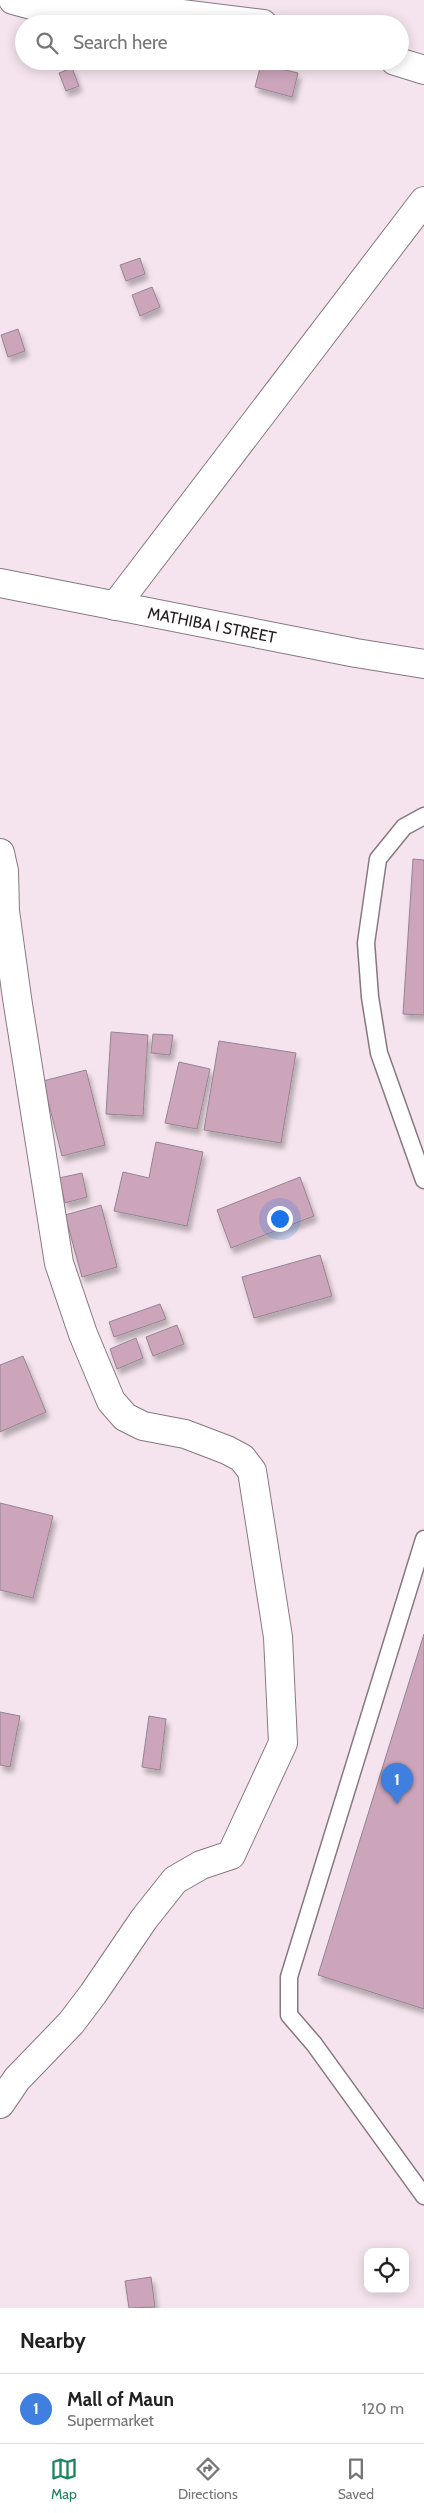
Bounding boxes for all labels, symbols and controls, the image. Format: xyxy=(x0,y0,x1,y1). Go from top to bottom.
search box xyxy=(15,15,409,70)
icon: search xyxy=(33,29,61,57)
text: Search here xyxy=(73,31,167,54)
street label: MATHIBA I STREET xyxy=(146,603,278,647)
your location xyxy=(267,1206,293,1232)
pin: 1 xyxy=(381,1763,413,1804)
map controls xyxy=(364,2248,409,2293)
button: locate xyxy=(364,2248,409,2293)
text: Nearby xyxy=(20,2328,86,2353)
text: Mall of Maun xyxy=(67,2388,174,2411)
text: 1 xyxy=(33,2399,39,2418)
text: 120 m xyxy=(362,2399,404,2418)
text: Supermarket xyxy=(67,2411,154,2430)
tab: Map xyxy=(50,2455,78,2503)
tab: Directions xyxy=(178,2455,238,2503)
tab: Saved xyxy=(338,2455,374,2503)

